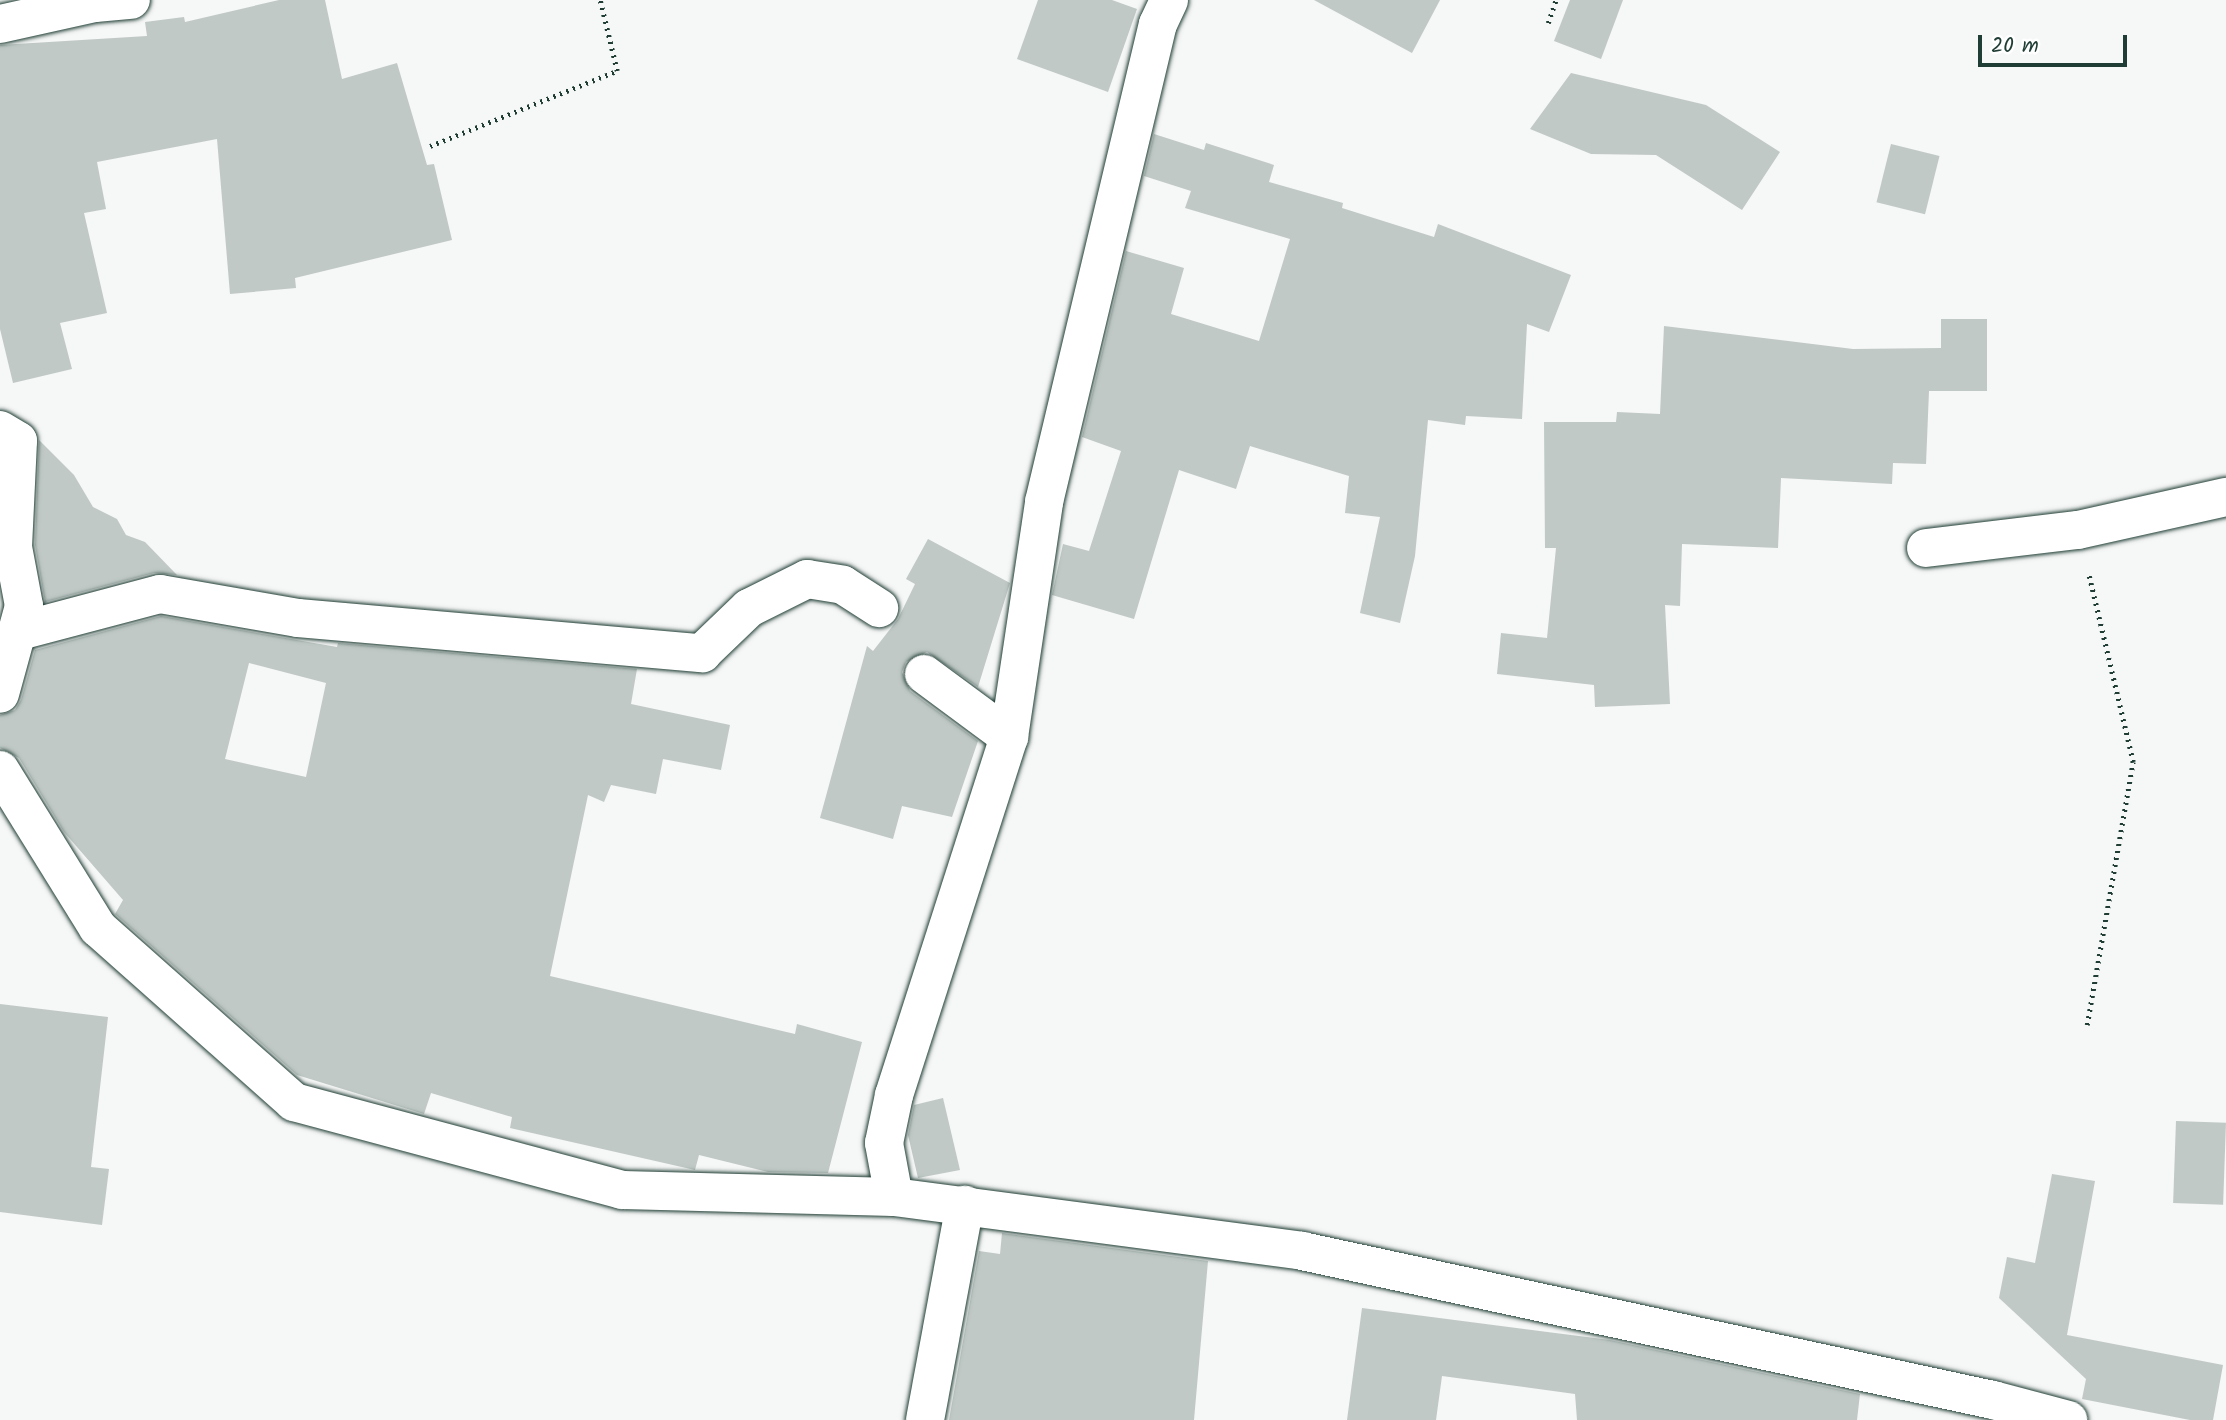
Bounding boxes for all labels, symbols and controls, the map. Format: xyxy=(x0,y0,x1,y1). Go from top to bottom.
scale bar xyxy=(1981,21,2130,65)
text: 20 m xyxy=(1991,30,2039,63)

